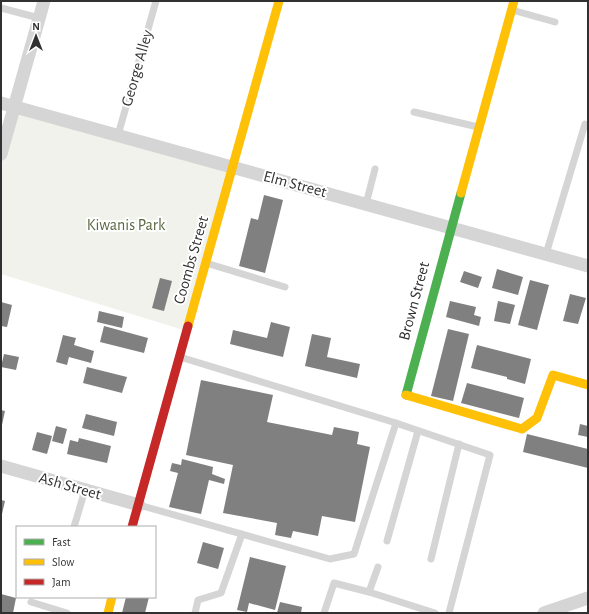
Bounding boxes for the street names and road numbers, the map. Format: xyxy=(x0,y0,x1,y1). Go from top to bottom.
street label: George Alley xyxy=(118,28,157,108)
street label: Elm Street xyxy=(262,168,328,200)
street label: Coombs Street xyxy=(171,214,211,306)
street label: Brown Street xyxy=(396,260,432,342)
street label: Ash Street xyxy=(37,470,103,502)

